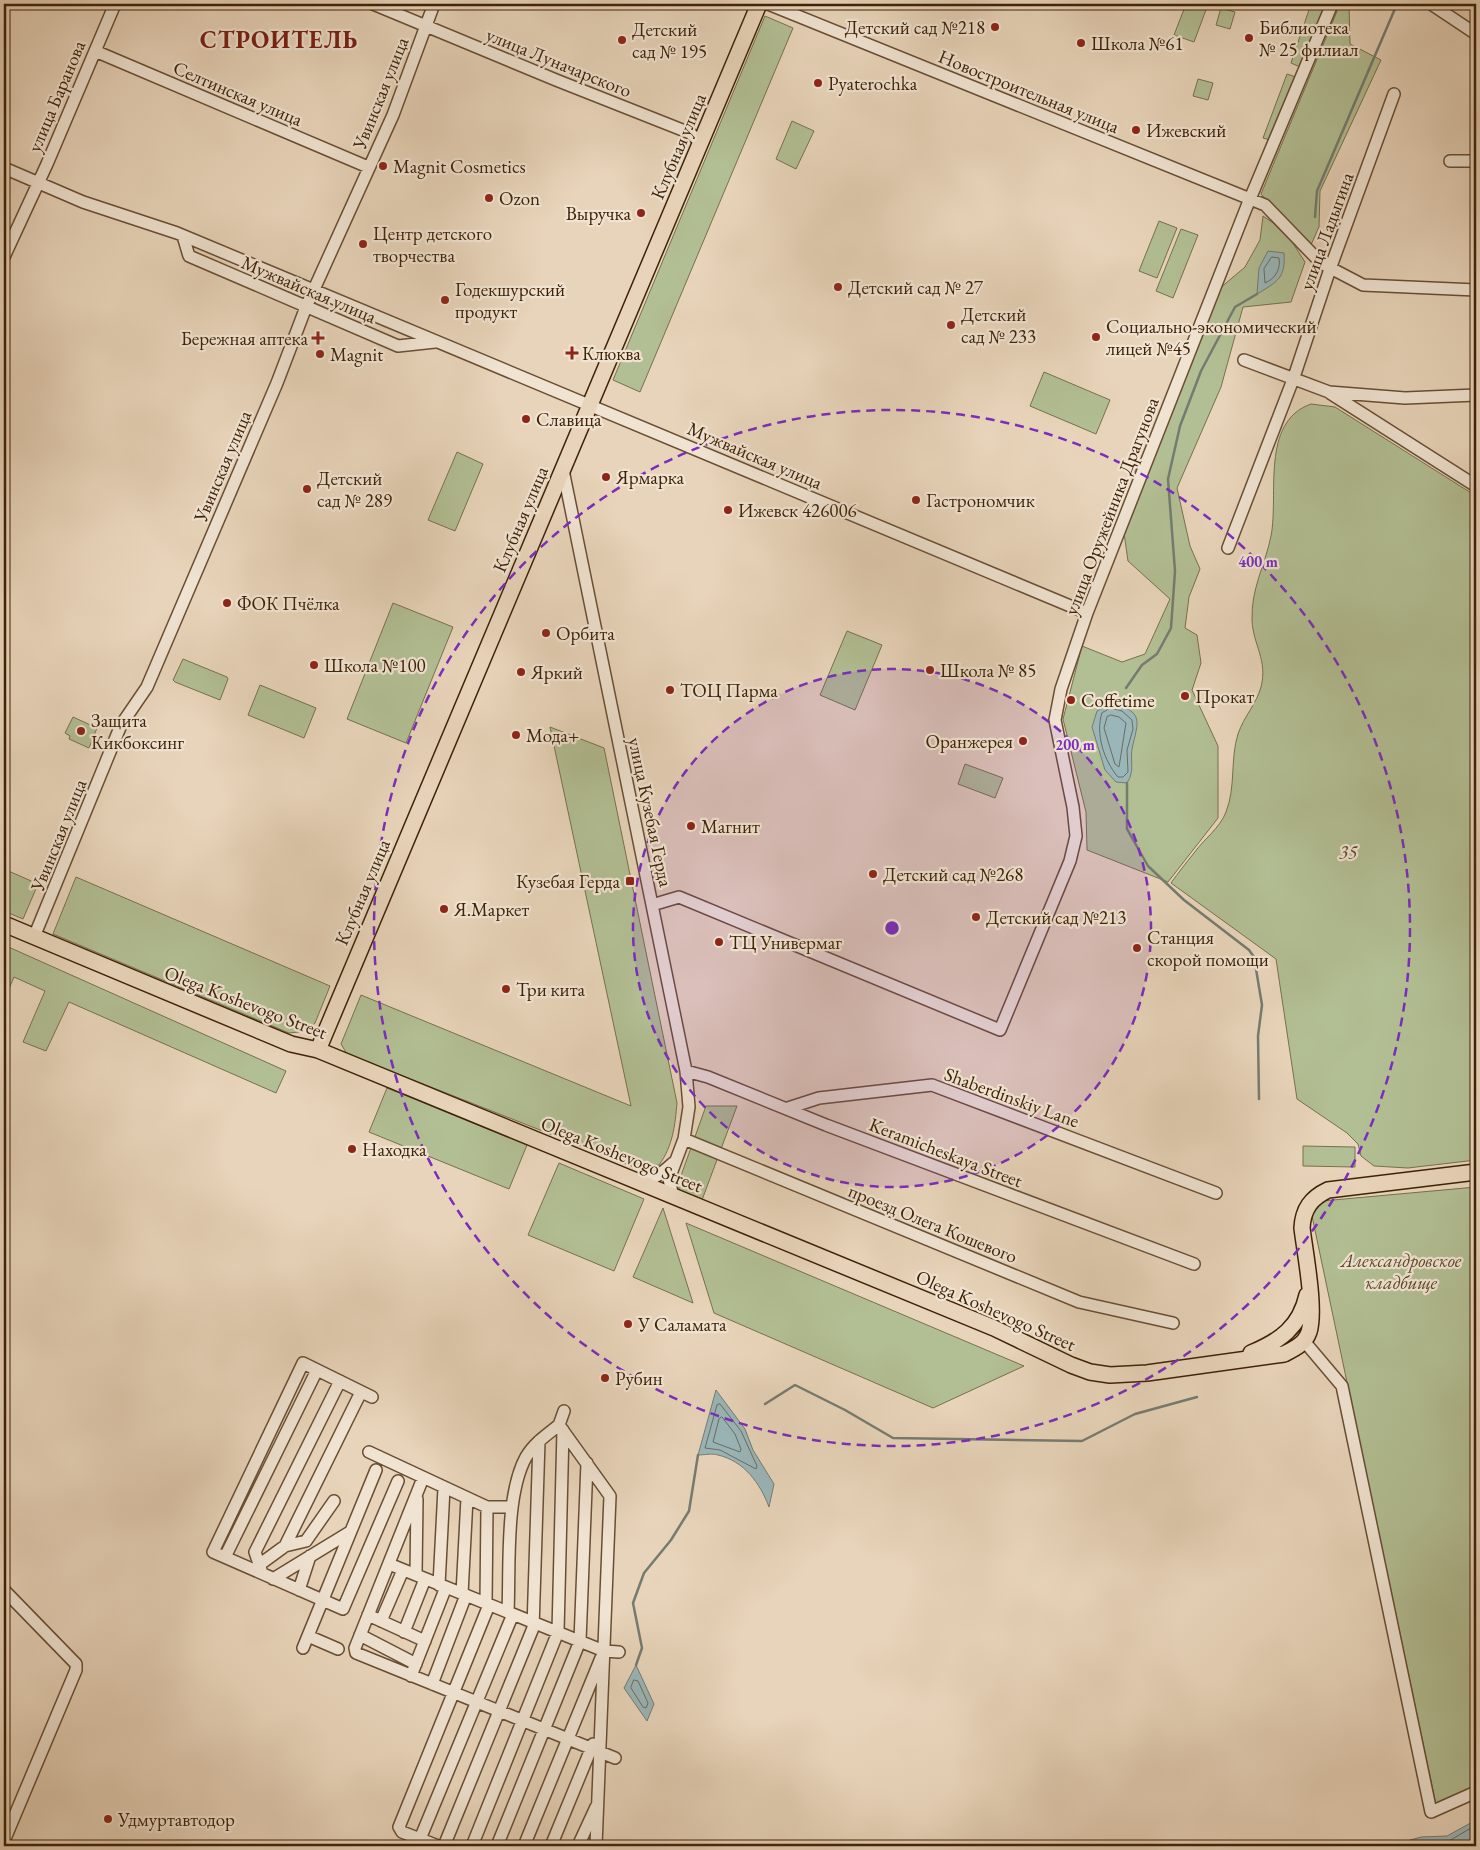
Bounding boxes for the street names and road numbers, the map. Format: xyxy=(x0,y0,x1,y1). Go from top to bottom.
street label: улица Луначарского xyxy=(482,22,635,103)
street label: Увинская улица xyxy=(346,33,414,154)
street label: улица Баранова xyxy=(22,36,91,156)
street label: Новостроительная улица xyxy=(935,44,1123,139)
street label: Селтинская улица xyxy=(169,55,307,132)
street label: Клубная улица xyxy=(645,89,712,203)
street label: улица Ладыгина xyxy=(1294,168,1360,294)
street label: Мужвайская улица xyxy=(238,250,380,329)
street label: улица Оружейника Драгунова xyxy=(1058,393,1165,619)
street label: Увинская улица xyxy=(187,406,257,527)
street label: Мужвайская улица xyxy=(684,416,826,495)
street label: Клубная улица xyxy=(487,462,554,576)
street label: улица Кузебая Герда xyxy=(622,735,679,890)
street label: Увинская улица xyxy=(24,775,92,896)
street label: Клубная улица xyxy=(329,835,396,949)
street label: Olega Koshevogo Street xyxy=(161,960,331,1045)
street label: Shaberdinskiy Lane xyxy=(941,1061,1083,1133)
street label: Olega Koshevogo Street xyxy=(537,1111,706,1198)
street label: Keramicheskaya Street xyxy=(866,1112,1026,1193)
street label: проезд Олега Кошевого xyxy=(845,1178,1021,1269)
street label: Olega Koshevogo Street xyxy=(912,1264,1080,1357)

